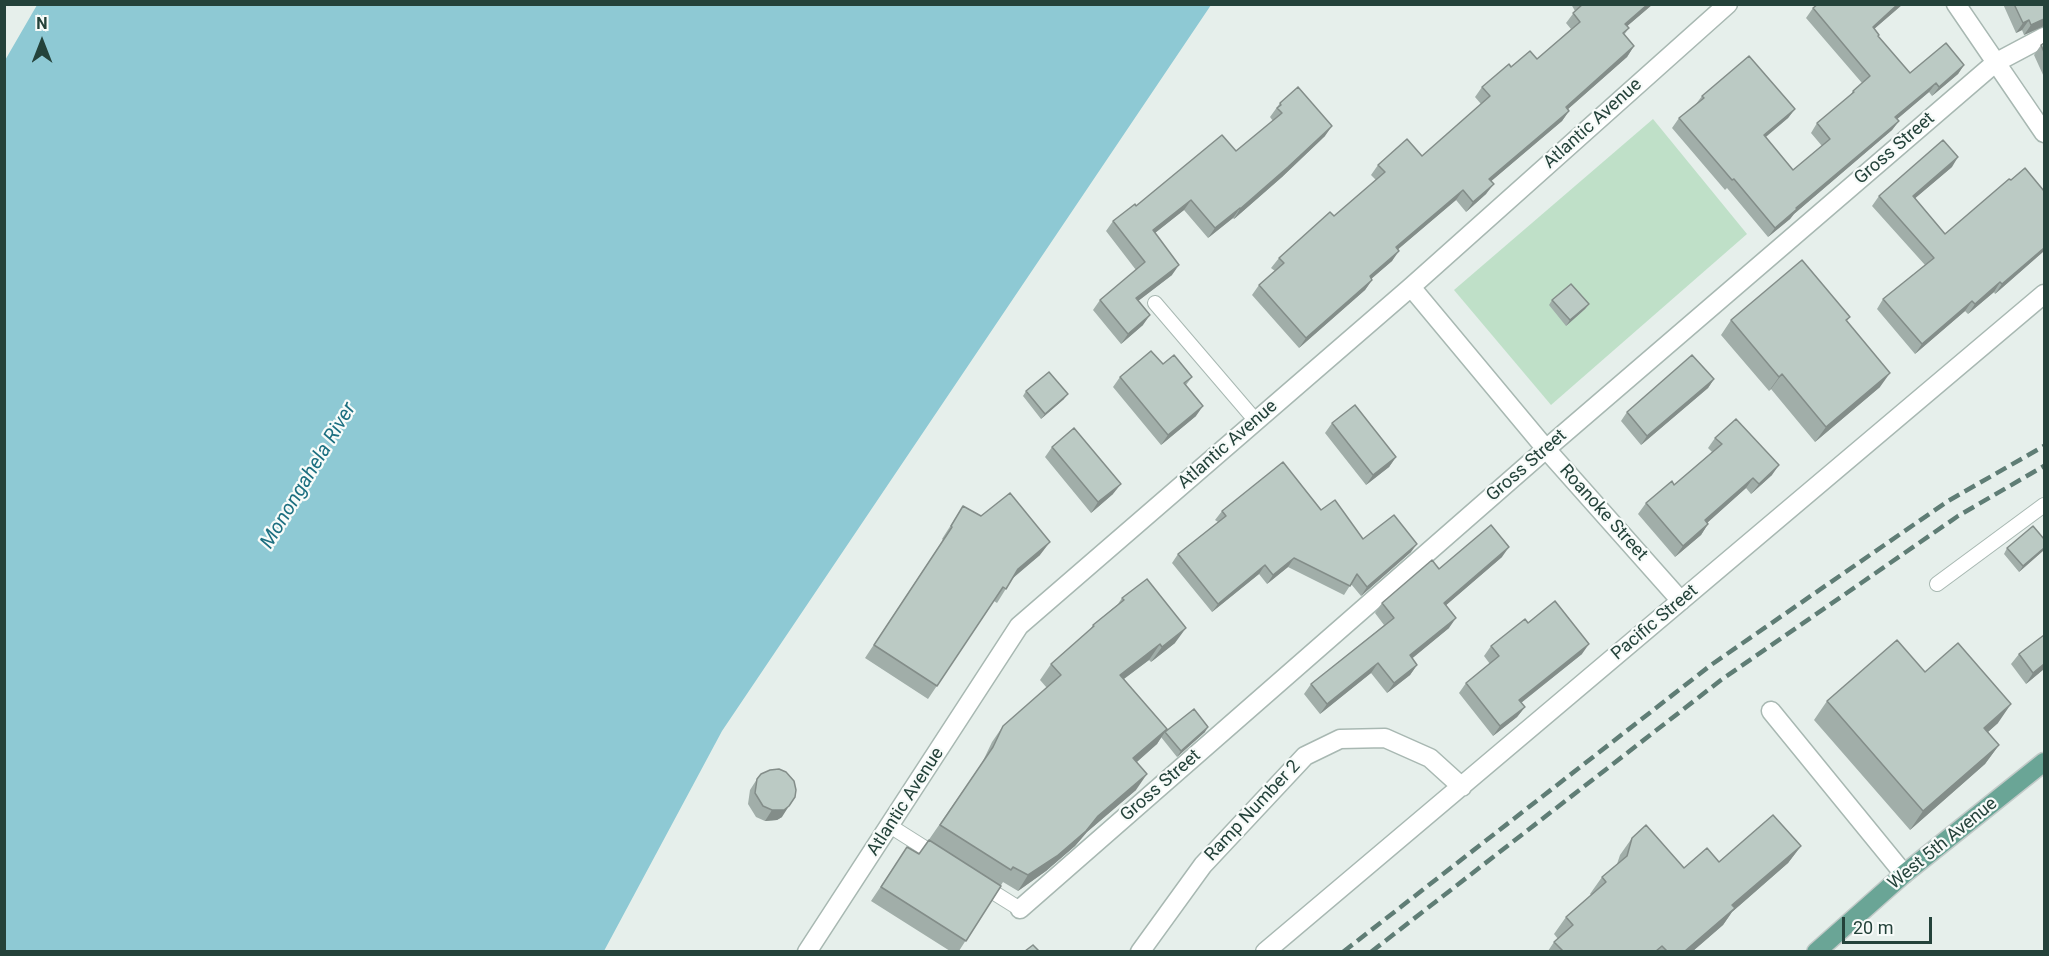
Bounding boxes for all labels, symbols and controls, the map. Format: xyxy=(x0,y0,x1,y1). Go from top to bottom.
north arrow xyxy=(12,12,72,72)
text: N xyxy=(36,14,48,33)
street label: Atlantic Avenue xyxy=(1539,74,1647,174)
street label: Gross Street xyxy=(1851,108,1939,190)
street label: Atlantic Avenue xyxy=(1174,396,1282,494)
water label: Monongahela River xyxy=(256,399,362,553)
street label: Gross Street xyxy=(1483,425,1571,507)
street label: Roanoke Street xyxy=(1554,461,1652,565)
street label: Pacific Street xyxy=(1607,581,1703,665)
street label: Atlantic Avenue xyxy=(863,744,949,860)
street label: Gross Street xyxy=(1117,745,1205,827)
street label: Ramp Number 2 xyxy=(1201,756,1305,866)
street label: West 5th Avenue xyxy=(1884,793,2002,895)
scale bar xyxy=(1845,905,1935,943)
text: 20 m xyxy=(1853,917,1893,938)

